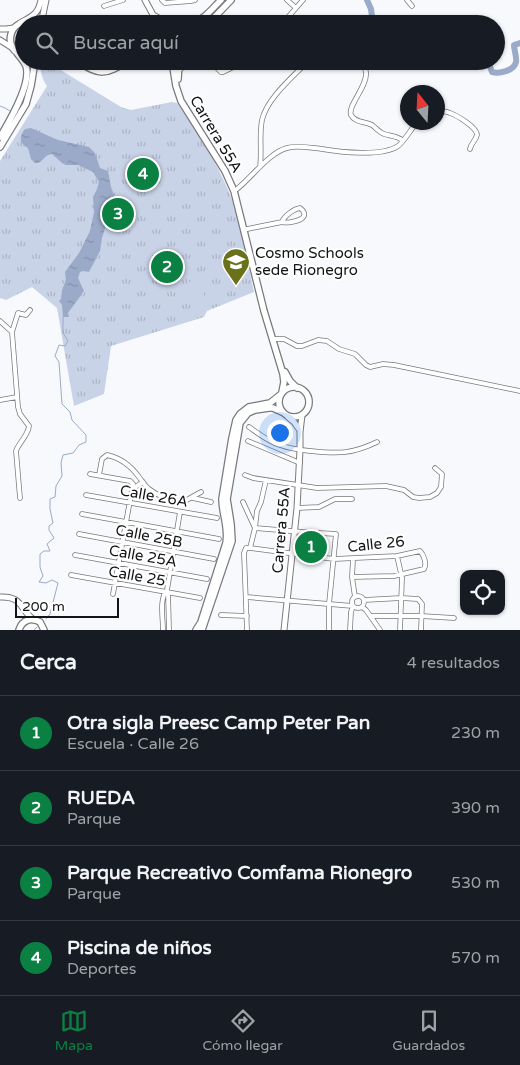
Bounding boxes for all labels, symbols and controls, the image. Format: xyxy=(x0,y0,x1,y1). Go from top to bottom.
search box xyxy=(15,15,505,70)
icon: search xyxy=(33,29,61,57)
text: Buscar aquí xyxy=(73,32,179,54)
north arrow xyxy=(400,85,445,130)
street label: Carrera 55A xyxy=(186,92,246,176)
pin: 4 xyxy=(127,155,159,193)
pin: 3 xyxy=(102,195,134,233)
place label: Cosmo Schools sede Rionegro xyxy=(255,244,364,279)
school or university icon: Cosmo Schools sede Rionegro xyxy=(221,247,251,286)
pin: 2 xyxy=(151,248,183,286)
your location xyxy=(267,420,293,446)
street label: Calle 26A xyxy=(119,481,189,511)
street label: Carrera 55A xyxy=(268,486,294,574)
street label: Calle 25B xyxy=(114,521,184,551)
pin: 1 xyxy=(295,528,327,566)
street label: Calle 26 xyxy=(346,532,406,556)
street label: Calle 25A xyxy=(108,541,178,571)
street label: Calle 25 xyxy=(107,562,167,590)
map controls xyxy=(460,570,505,615)
button: locate xyxy=(460,570,505,615)
scale bar xyxy=(15,595,119,618)
text: 200 m xyxy=(22,598,65,615)
text: Cerca xyxy=(20,650,77,675)
text: 4 resultados xyxy=(407,653,500,673)
text: Otra sigla Preesc Camp Peter Pan xyxy=(67,712,370,734)
text: 1 xyxy=(31,723,41,743)
text: 230 m xyxy=(451,723,500,743)
text: Escuela · Calle 26 xyxy=(67,734,199,754)
text: RUEDA xyxy=(67,787,135,809)
text: 2 xyxy=(31,798,41,818)
text: 390 m xyxy=(451,798,500,818)
text: Parque xyxy=(67,809,121,829)
text: Parque Recreativo Comfama Rionegro xyxy=(67,862,412,884)
text: 3 xyxy=(31,873,41,893)
text: 530 m xyxy=(451,873,500,893)
text: Parque xyxy=(67,884,121,904)
text: Piscina de niños xyxy=(67,937,212,959)
text: 4 xyxy=(31,948,41,968)
text: 570 m xyxy=(451,948,500,968)
text: Deportes xyxy=(67,959,136,979)
tab: Mapa xyxy=(55,1007,93,1054)
tab: Cómo llegar xyxy=(203,1007,283,1054)
tab: Guardados xyxy=(392,1007,465,1054)

